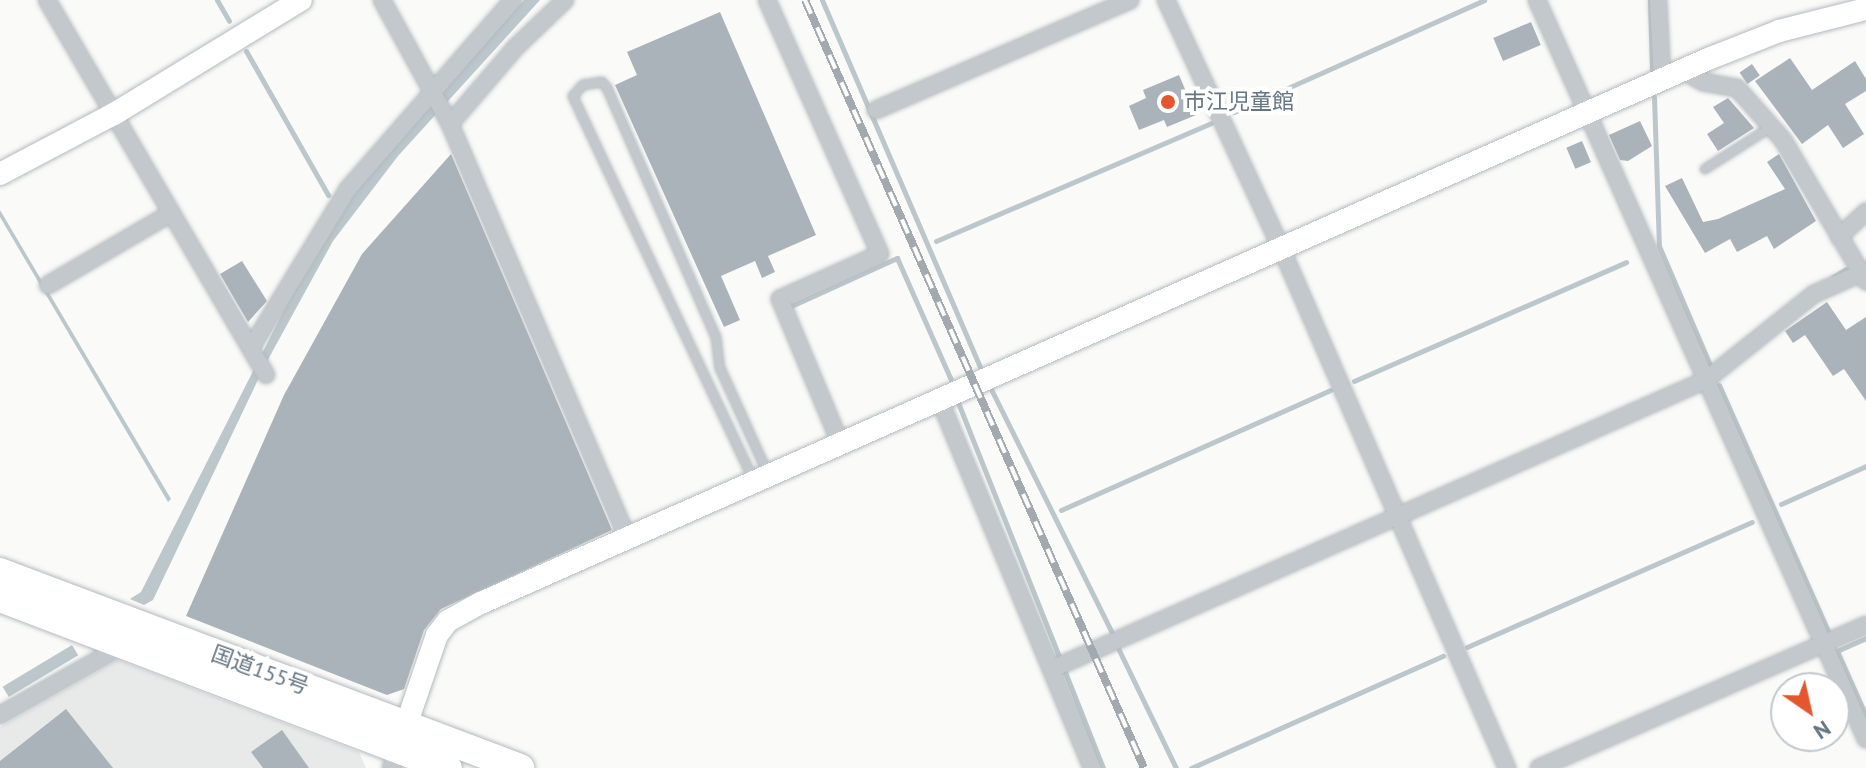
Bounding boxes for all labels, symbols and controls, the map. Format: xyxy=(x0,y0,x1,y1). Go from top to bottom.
place label: 市江児童館 xyxy=(1184,89,1294,115)
marker: 市江児童館 xyxy=(1159,93,1177,111)
street label: 国道155号 xyxy=(208,640,312,700)
north arrow xyxy=(1770,672,1850,752)
text: N xyxy=(1808,715,1836,746)

